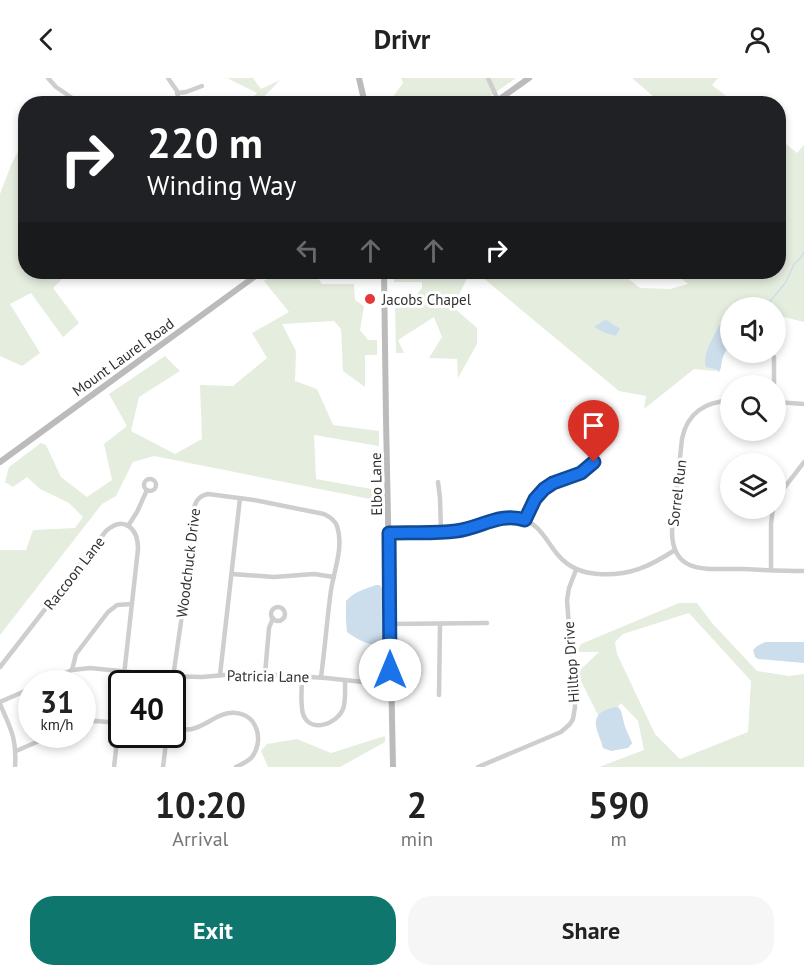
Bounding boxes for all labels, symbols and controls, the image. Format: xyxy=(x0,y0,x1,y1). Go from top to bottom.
text: Drivr xyxy=(374,22,430,56)
icon: back xyxy=(30,23,63,56)
icon: person xyxy=(741,23,774,56)
text: 220 m xyxy=(147,115,263,170)
icon: right xyxy=(48,120,126,198)
text: Winding Way xyxy=(147,168,296,202)
icon: left xyxy=(291,234,324,267)
icon: ahead xyxy=(354,234,387,267)
icon: ahead xyxy=(417,234,450,267)
icon: right xyxy=(480,234,513,267)
place label: Jacobs Chapel xyxy=(381,290,472,309)
marker: Jacobs Chapel xyxy=(363,292,377,306)
map controls xyxy=(720,297,786,519)
button: sound xyxy=(720,297,786,363)
street label: Mount Laurel Road xyxy=(68,314,178,400)
button: search xyxy=(720,375,786,441)
pin xyxy=(568,400,619,462)
icon: arrive xyxy=(577,409,610,442)
street label: Elbo Lane xyxy=(366,452,386,516)
button: layers xyxy=(720,453,786,519)
street label: Sorrel Run xyxy=(663,458,691,528)
street label: Woodchuck Drive xyxy=(172,507,204,619)
street label: Raccoon Lane xyxy=(39,532,109,614)
street label: Hilltop Drive xyxy=(559,621,583,703)
position arrow xyxy=(358,638,422,702)
street label: Patricia Lane xyxy=(227,666,309,686)
speed limit sign: 40 xyxy=(108,670,186,748)
text: 31 xyxy=(40,682,74,721)
text: km/h xyxy=(41,715,73,734)
text: 10:20 xyxy=(155,781,246,828)
text: 2 xyxy=(407,781,427,828)
text: 590 xyxy=(588,781,649,828)
text: Arrival xyxy=(172,826,228,852)
text: min xyxy=(401,826,433,852)
text: m xyxy=(611,826,627,852)
button: Exit xyxy=(30,896,396,965)
button: Share xyxy=(408,896,774,965)

